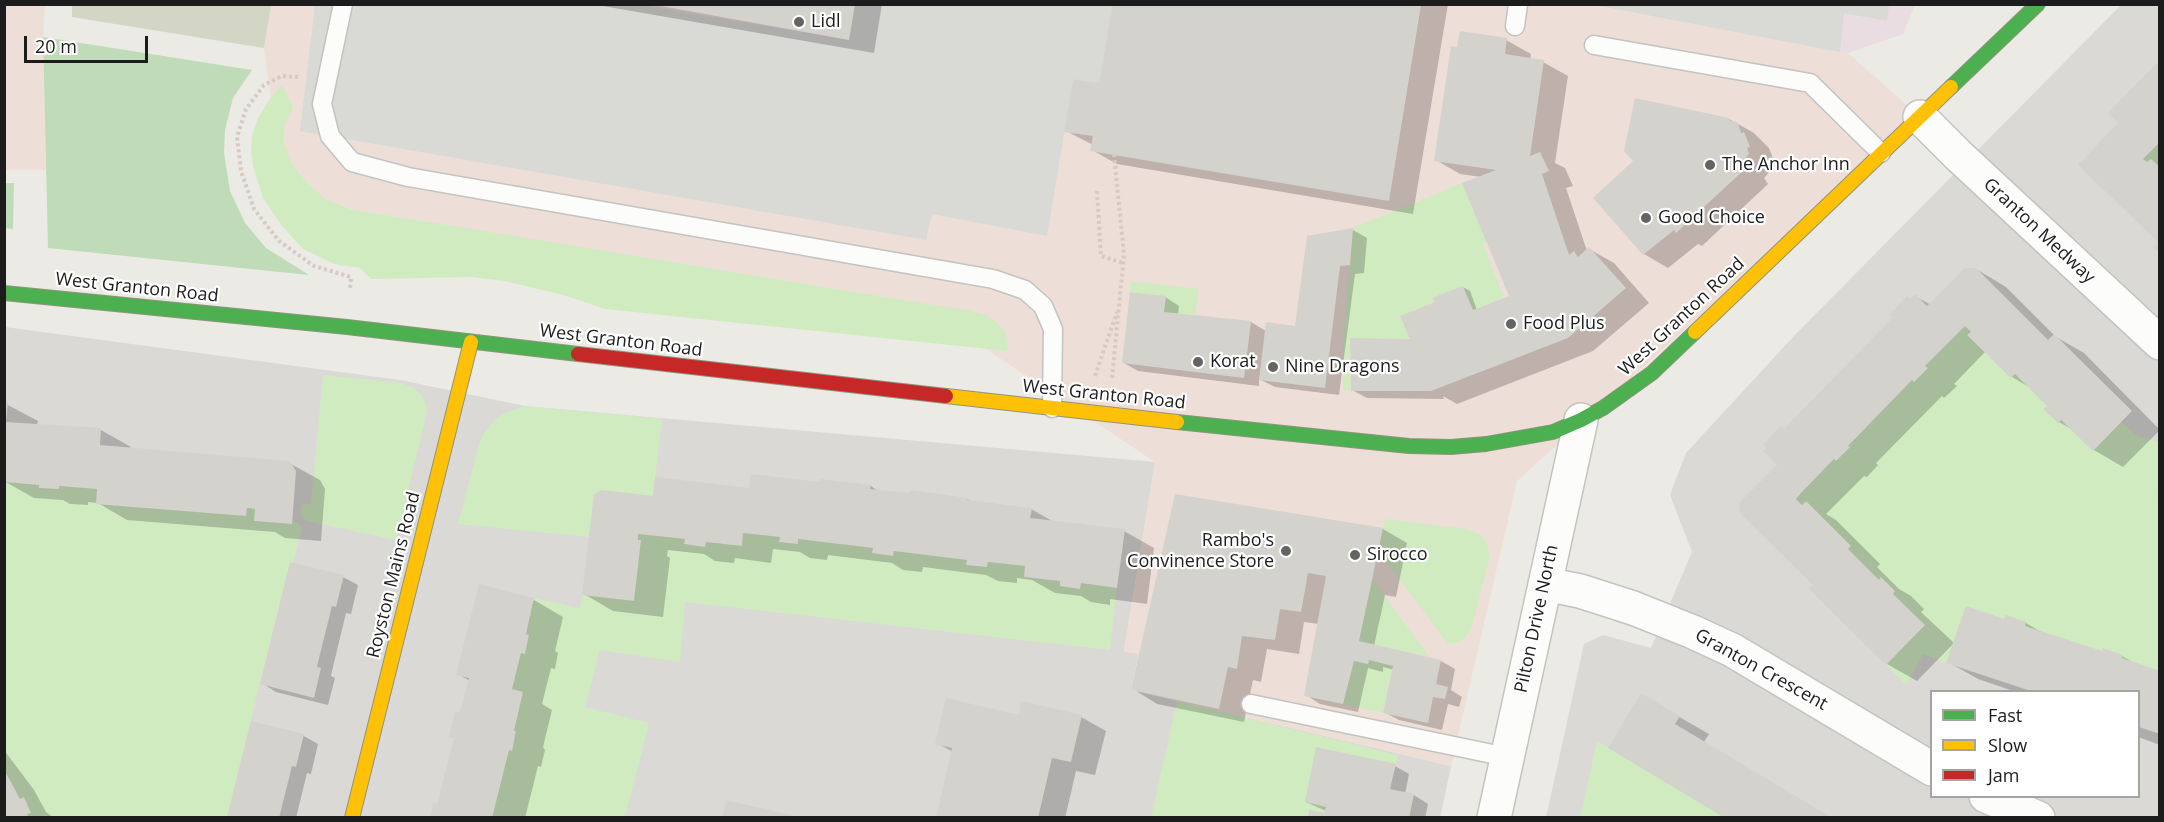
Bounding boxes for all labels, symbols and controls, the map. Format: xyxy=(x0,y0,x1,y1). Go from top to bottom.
place label: Lidl xyxy=(811,11,840,33)
marker: Lidl xyxy=(792,15,806,29)
scale bar xyxy=(27,24,152,62)
text: 20 m xyxy=(35,34,77,58)
place label: The Anchor Inn xyxy=(1722,154,1850,176)
marker: The Anchor Inn xyxy=(1703,158,1717,172)
street label: Granton Medway xyxy=(1979,174,2099,288)
place label: Good Choice xyxy=(1658,207,1765,229)
marker: Good Choice xyxy=(1639,211,1653,225)
street label: West Granton Road xyxy=(1615,253,1749,381)
street label: West Granton Road xyxy=(54,269,220,307)
place label: Food Plus xyxy=(1523,313,1605,335)
marker: Food Plus xyxy=(1504,317,1518,331)
street label: West Granton Road xyxy=(538,320,704,362)
place label: Korat xyxy=(1210,351,1256,373)
marker: Korat xyxy=(1191,355,1205,369)
place label: Nine Dragons xyxy=(1285,356,1400,378)
marker: Nine Dragons xyxy=(1266,360,1280,374)
street label: West Granton Road xyxy=(1021,376,1187,414)
street label: Royston Mains Road xyxy=(363,490,425,660)
place label: Rambo's Convinence Store xyxy=(1127,530,1274,572)
street label: Pilton Drive North xyxy=(1511,543,1563,695)
marker: Rambo's Convinence Store xyxy=(1279,544,1293,558)
place label: Sirocco xyxy=(1367,544,1428,566)
marker: Sirocco xyxy=(1348,548,1362,562)
street label: Granton Crescent xyxy=(1691,625,1831,715)
legend xyxy=(1930,690,2140,798)
text: Fast xyxy=(1988,703,2022,727)
text: Slow xyxy=(1988,733,2027,757)
text: Jam xyxy=(1988,763,2020,787)

